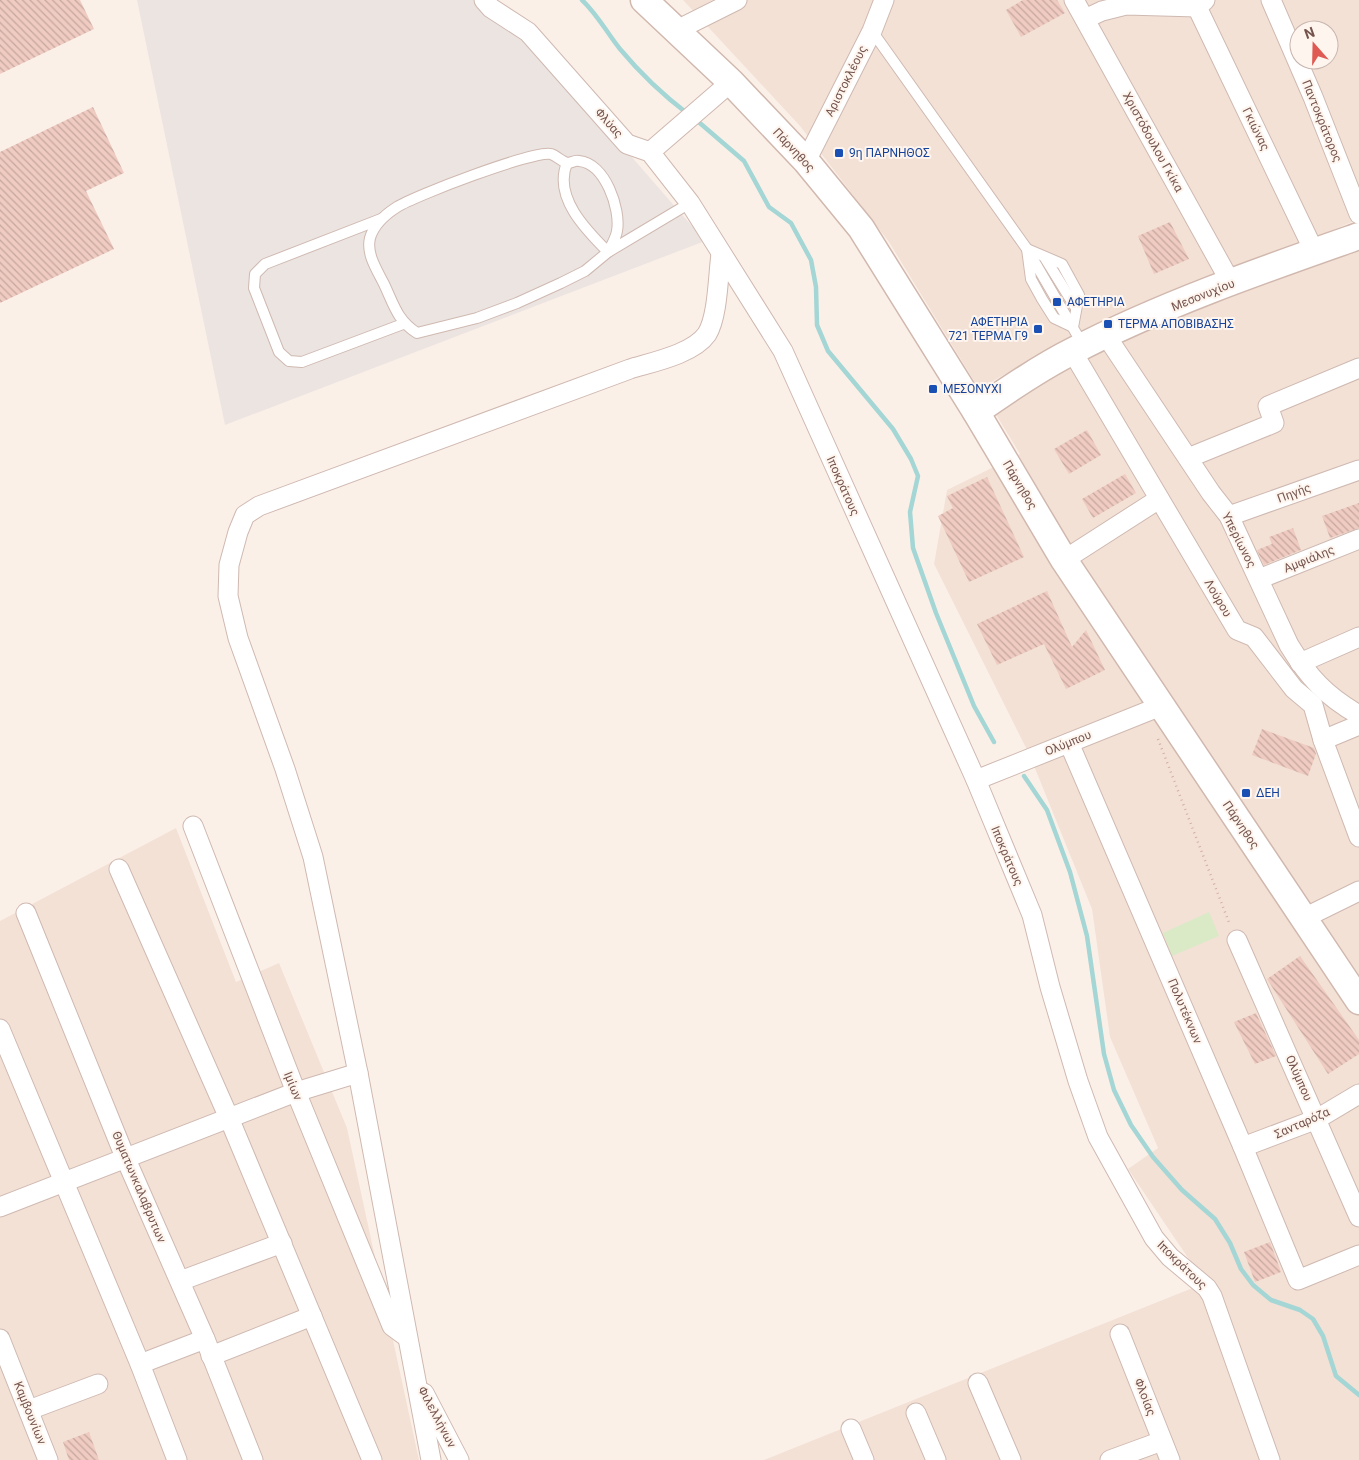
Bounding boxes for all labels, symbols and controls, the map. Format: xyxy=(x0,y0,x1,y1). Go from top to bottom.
north arrow xyxy=(1289,20,1339,70)
text: N xyxy=(1302,24,1317,42)
street label: Αριστοκλέους xyxy=(822,43,870,119)
street label: Παντοκράτορος xyxy=(1299,78,1345,164)
street label: Χριστόδουλου Γκίκα xyxy=(1120,90,1186,195)
street label: Φλύας xyxy=(592,105,626,141)
street label: Γκιώνας xyxy=(1240,105,1272,153)
street label: Πάρνηθος xyxy=(770,125,818,175)
place label: 9η ΠΑΡΝΗΘΟΣ xyxy=(849,146,930,160)
marker: 9η ΠΑΡΝΗΘΟΣ xyxy=(833,147,845,159)
street label: Μεσονυχίου xyxy=(1169,276,1237,314)
place label: ΑΦΕΤΗΡΙΑ xyxy=(1067,295,1125,309)
marker: ΑΦΕΤΗΡΙΑ xyxy=(1051,296,1063,308)
place label: ΑΦΕΤΗΡΙΑ 721 ΤΕΡΜΑ Γ9 xyxy=(948,315,1028,343)
place label: ΤΕΡΜΑ ΑΠΟΒΙΒΑΣΗΣ xyxy=(1118,317,1234,331)
marker: ΤΕΡΜΑ ΑΠΟΒΙΒΑΣΗΣ xyxy=(1102,318,1114,330)
marker: ΑΦΕΤΗΡΙΑ 721 ΤΕΡΜΑ Γ9 xyxy=(1032,323,1044,335)
place label: ΜΕΣΟΝΥΧΙ xyxy=(943,382,1002,396)
marker: ΜΕΣΟΝΥΧΙ xyxy=(927,383,939,395)
street label: Ιποκράτους xyxy=(824,454,862,518)
street label: Πάρνηθος xyxy=(1000,458,1040,512)
street label: Πηγής xyxy=(1275,480,1313,506)
street label: Υπερίωνος xyxy=(1219,510,1259,570)
street label: Αμφιάλης xyxy=(1282,542,1336,576)
street label: Λούρου xyxy=(1201,577,1235,619)
street label: Ολύμπου xyxy=(1043,727,1093,759)
place label: ΔΕΗ xyxy=(1256,786,1280,800)
marker: ΔΕΗ xyxy=(1240,787,1252,799)
street label: Πάρνηθος xyxy=(1220,798,1262,852)
street label: Ιποκράτους xyxy=(988,824,1026,888)
street label: Πολυτέκνων xyxy=(1165,976,1205,1046)
street label: Ολύμπου xyxy=(1283,1053,1315,1103)
street label: Ιμίων xyxy=(281,1070,305,1103)
street label: Σανταρόζα xyxy=(1272,1105,1332,1141)
street label: Θυματωνκαλαβρυτων xyxy=(109,1129,169,1245)
street label: Ιποκράτους xyxy=(1154,1238,1210,1292)
street label: Φλοίας xyxy=(1131,1376,1159,1418)
street label: Καμβουνίων xyxy=(11,1379,49,1447)
street label: Φιλελλήνων xyxy=(415,1384,459,1450)

